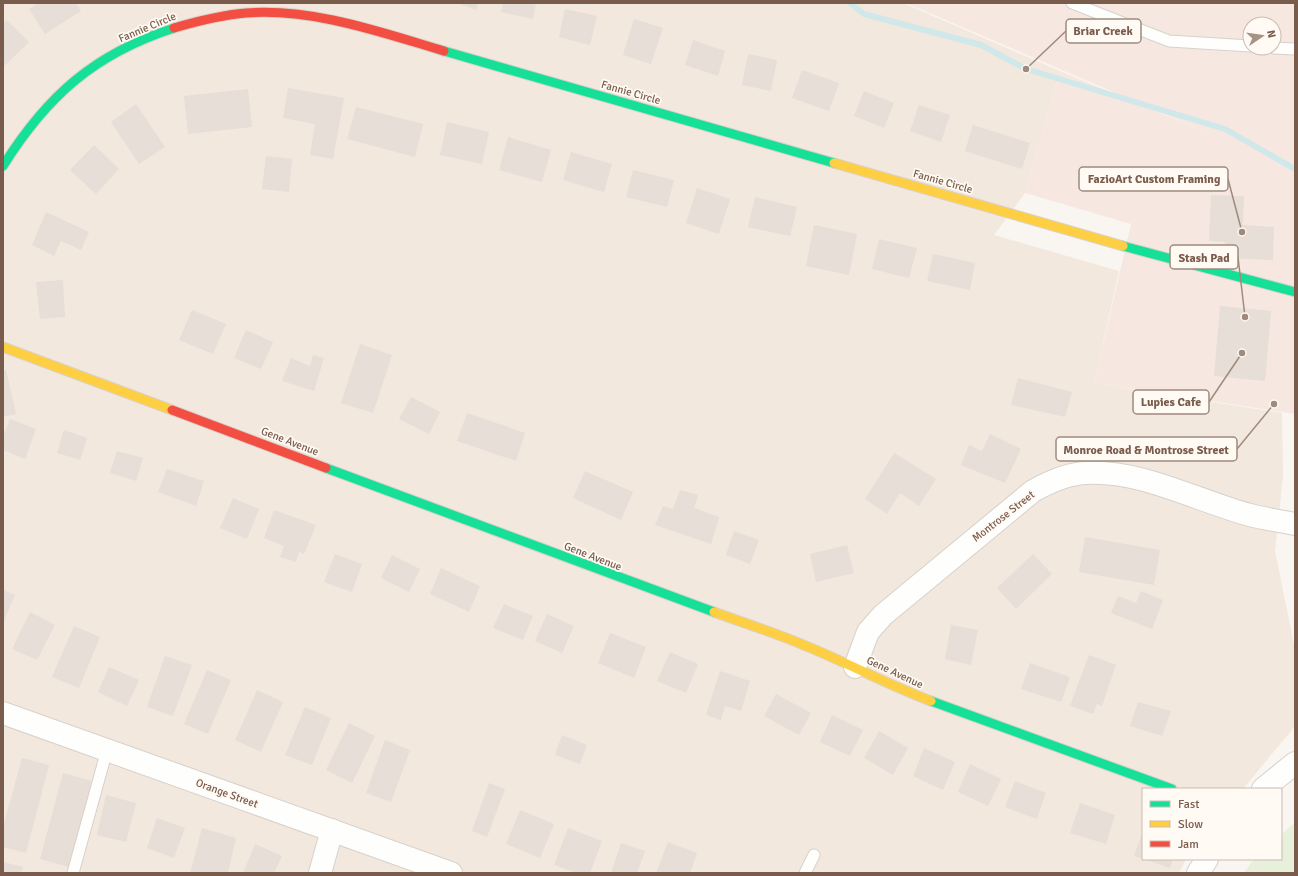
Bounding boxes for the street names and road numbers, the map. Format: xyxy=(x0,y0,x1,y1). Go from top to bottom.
street label: Fannie Circle xyxy=(117,10,178,45)
street label: Fannie Circle xyxy=(600,78,662,107)
street label: Fannie Circle xyxy=(912,167,974,196)
street label: Gene Avenue xyxy=(259,424,321,458)
street label: Montrose Street xyxy=(970,488,1037,545)
street label: Gene Avenue xyxy=(562,539,624,573)
street label: Gene Avenue xyxy=(864,654,925,691)
street label: Orange Street xyxy=(194,776,260,811)

